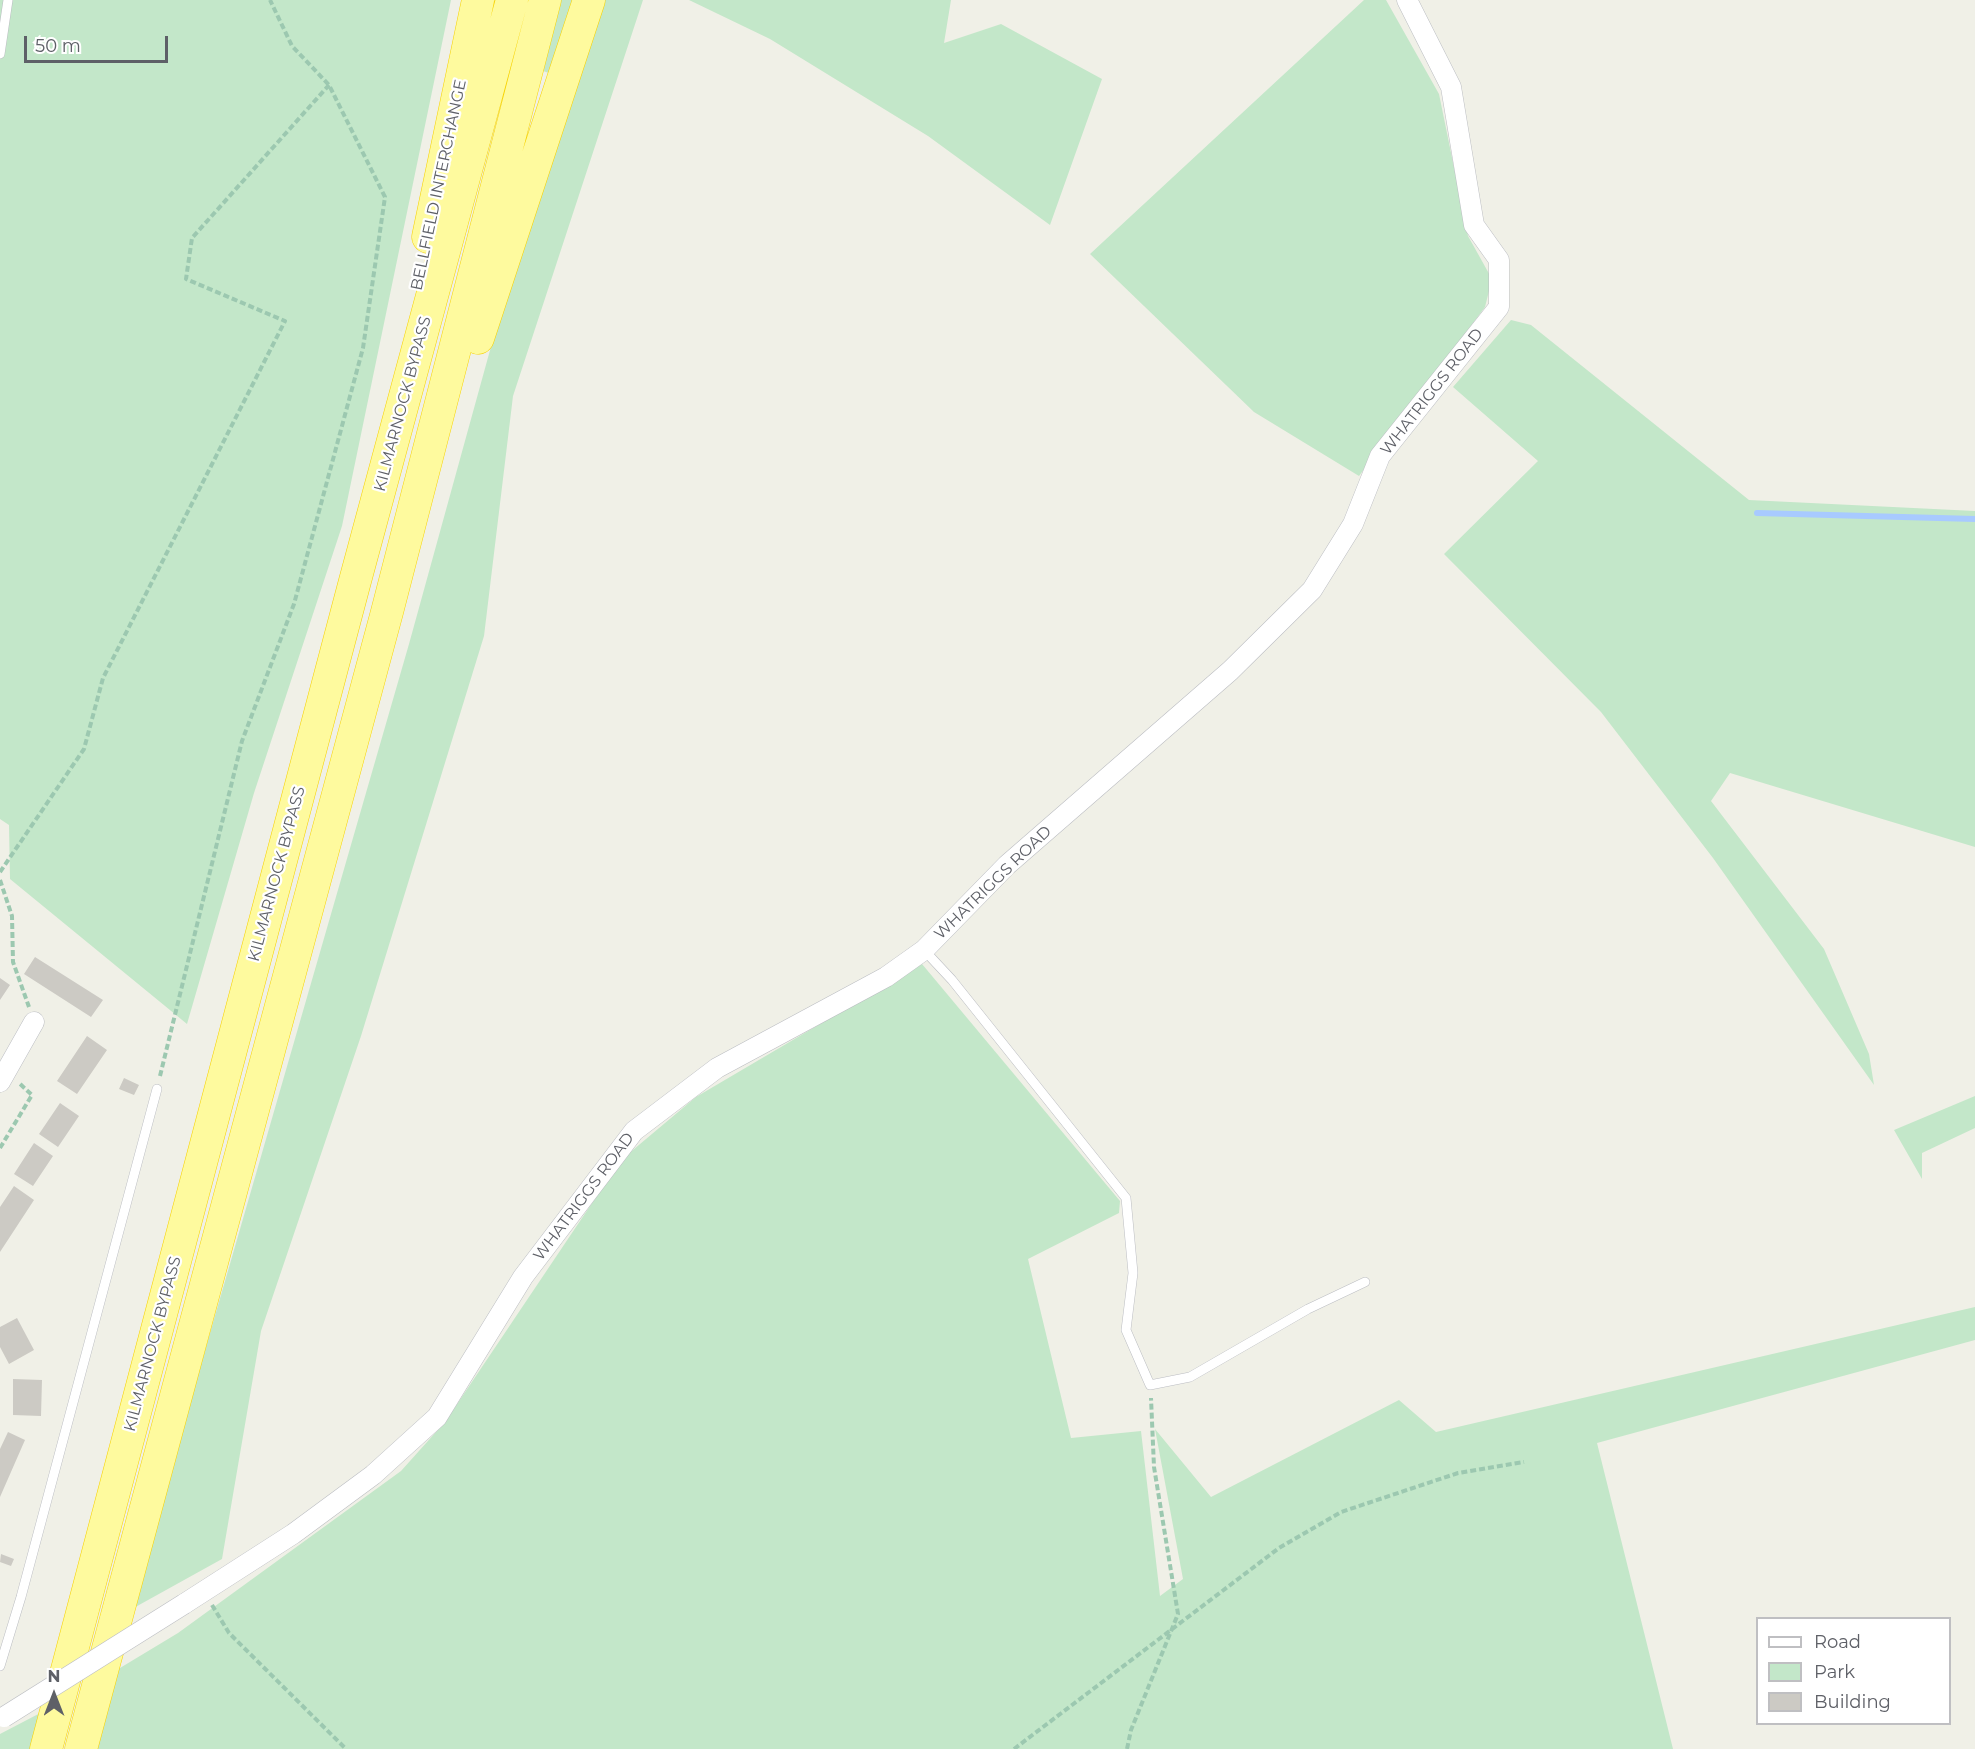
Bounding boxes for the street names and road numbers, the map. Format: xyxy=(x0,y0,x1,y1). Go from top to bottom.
street label: BELLFIELD INTERCHANGE xyxy=(407,78,471,292)
street label: KILMARNOCK BYPASS xyxy=(370,314,436,494)
street label: WHATRIGGS ROAD xyxy=(1377,325,1487,459)
street label: KILMARNOCK BYPASS xyxy=(244,784,310,964)
street label: WHATRIGGS ROAD xyxy=(930,822,1056,944)
street label: WHATRIGGS ROAD xyxy=(530,1129,638,1265)
street label: KILMARNOCK BYPASS xyxy=(120,1254,186,1434)

